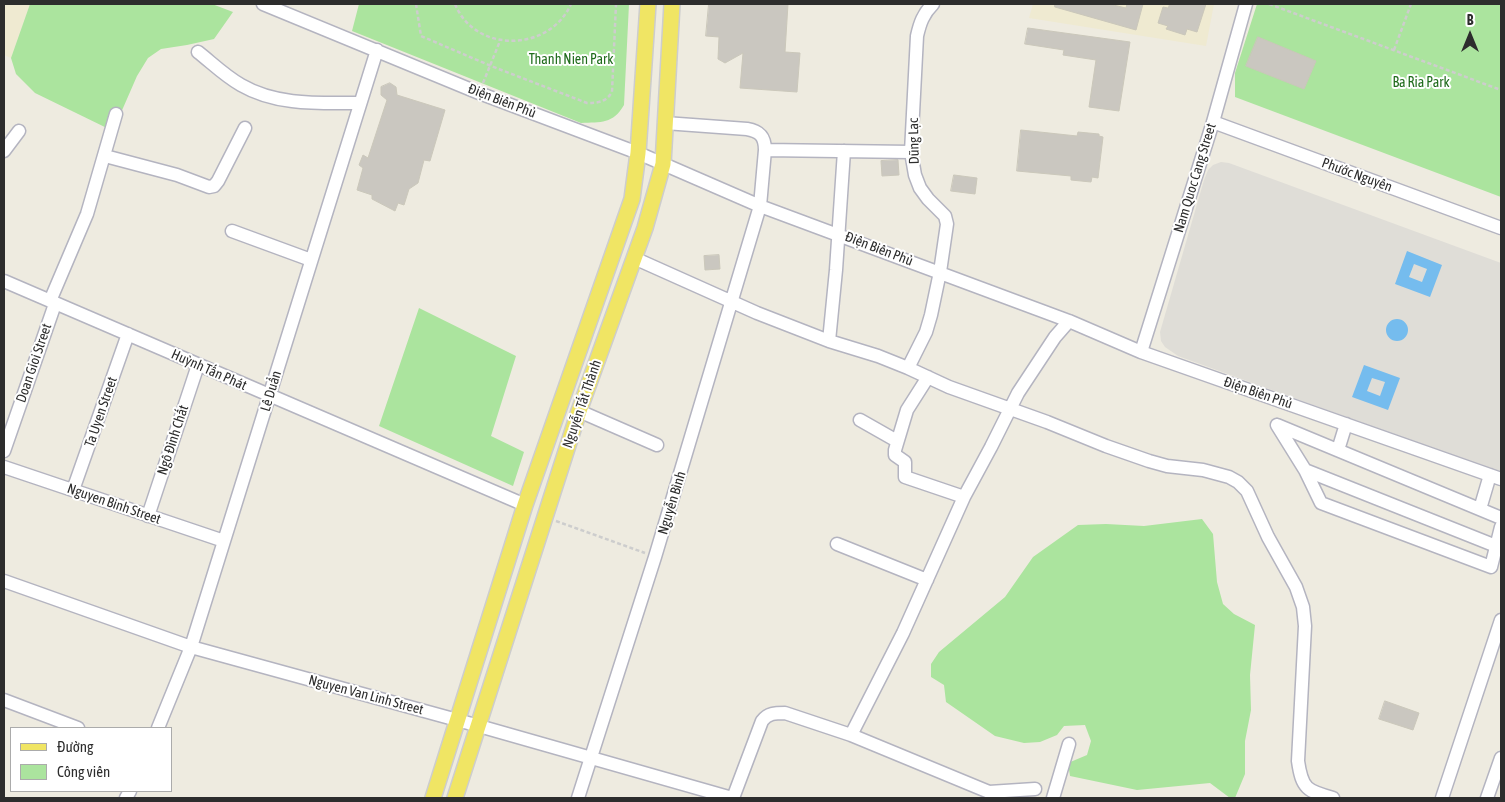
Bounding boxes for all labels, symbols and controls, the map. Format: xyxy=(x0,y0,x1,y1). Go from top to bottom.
north arrow xyxy=(1445,10,1495,60)
text: B xyxy=(1467,12,1473,28)
park label: Thanh Nien Park xyxy=(529,52,613,68)
park label: Ba Ria Park xyxy=(1392,75,1450,91)
street label: Điện Biên Phủ xyxy=(466,80,538,122)
street label: Dũng Lạc xyxy=(905,118,923,164)
street label: Nam Quoc Cang Street xyxy=(1170,121,1220,235)
street label: Phước Nguyên xyxy=(1319,154,1395,196)
street label: Điện Biên Phủ xyxy=(843,228,915,270)
street label: Doan Gioi Street xyxy=(13,321,55,405)
street label: Huỳnh Tấn Phát xyxy=(169,346,249,394)
street label: Nguyễn Tất Thành xyxy=(559,358,605,450)
street label: Lê Duẩn xyxy=(257,369,285,413)
street label: Điện Biên Phủ xyxy=(1221,373,1295,413)
street label: Ta Uyen Street xyxy=(81,375,121,449)
street label: Ngô Đình Chất xyxy=(154,403,192,477)
street label: Nguyễn Bình xyxy=(654,469,690,537)
street label: Nguyen Binh Street xyxy=(65,480,163,528)
street label: Nguyen Van Linh Street xyxy=(307,672,425,718)
legend xyxy=(10,727,172,792)
text: Đường xyxy=(57,738,93,755)
text: Công viên xyxy=(57,763,110,780)

